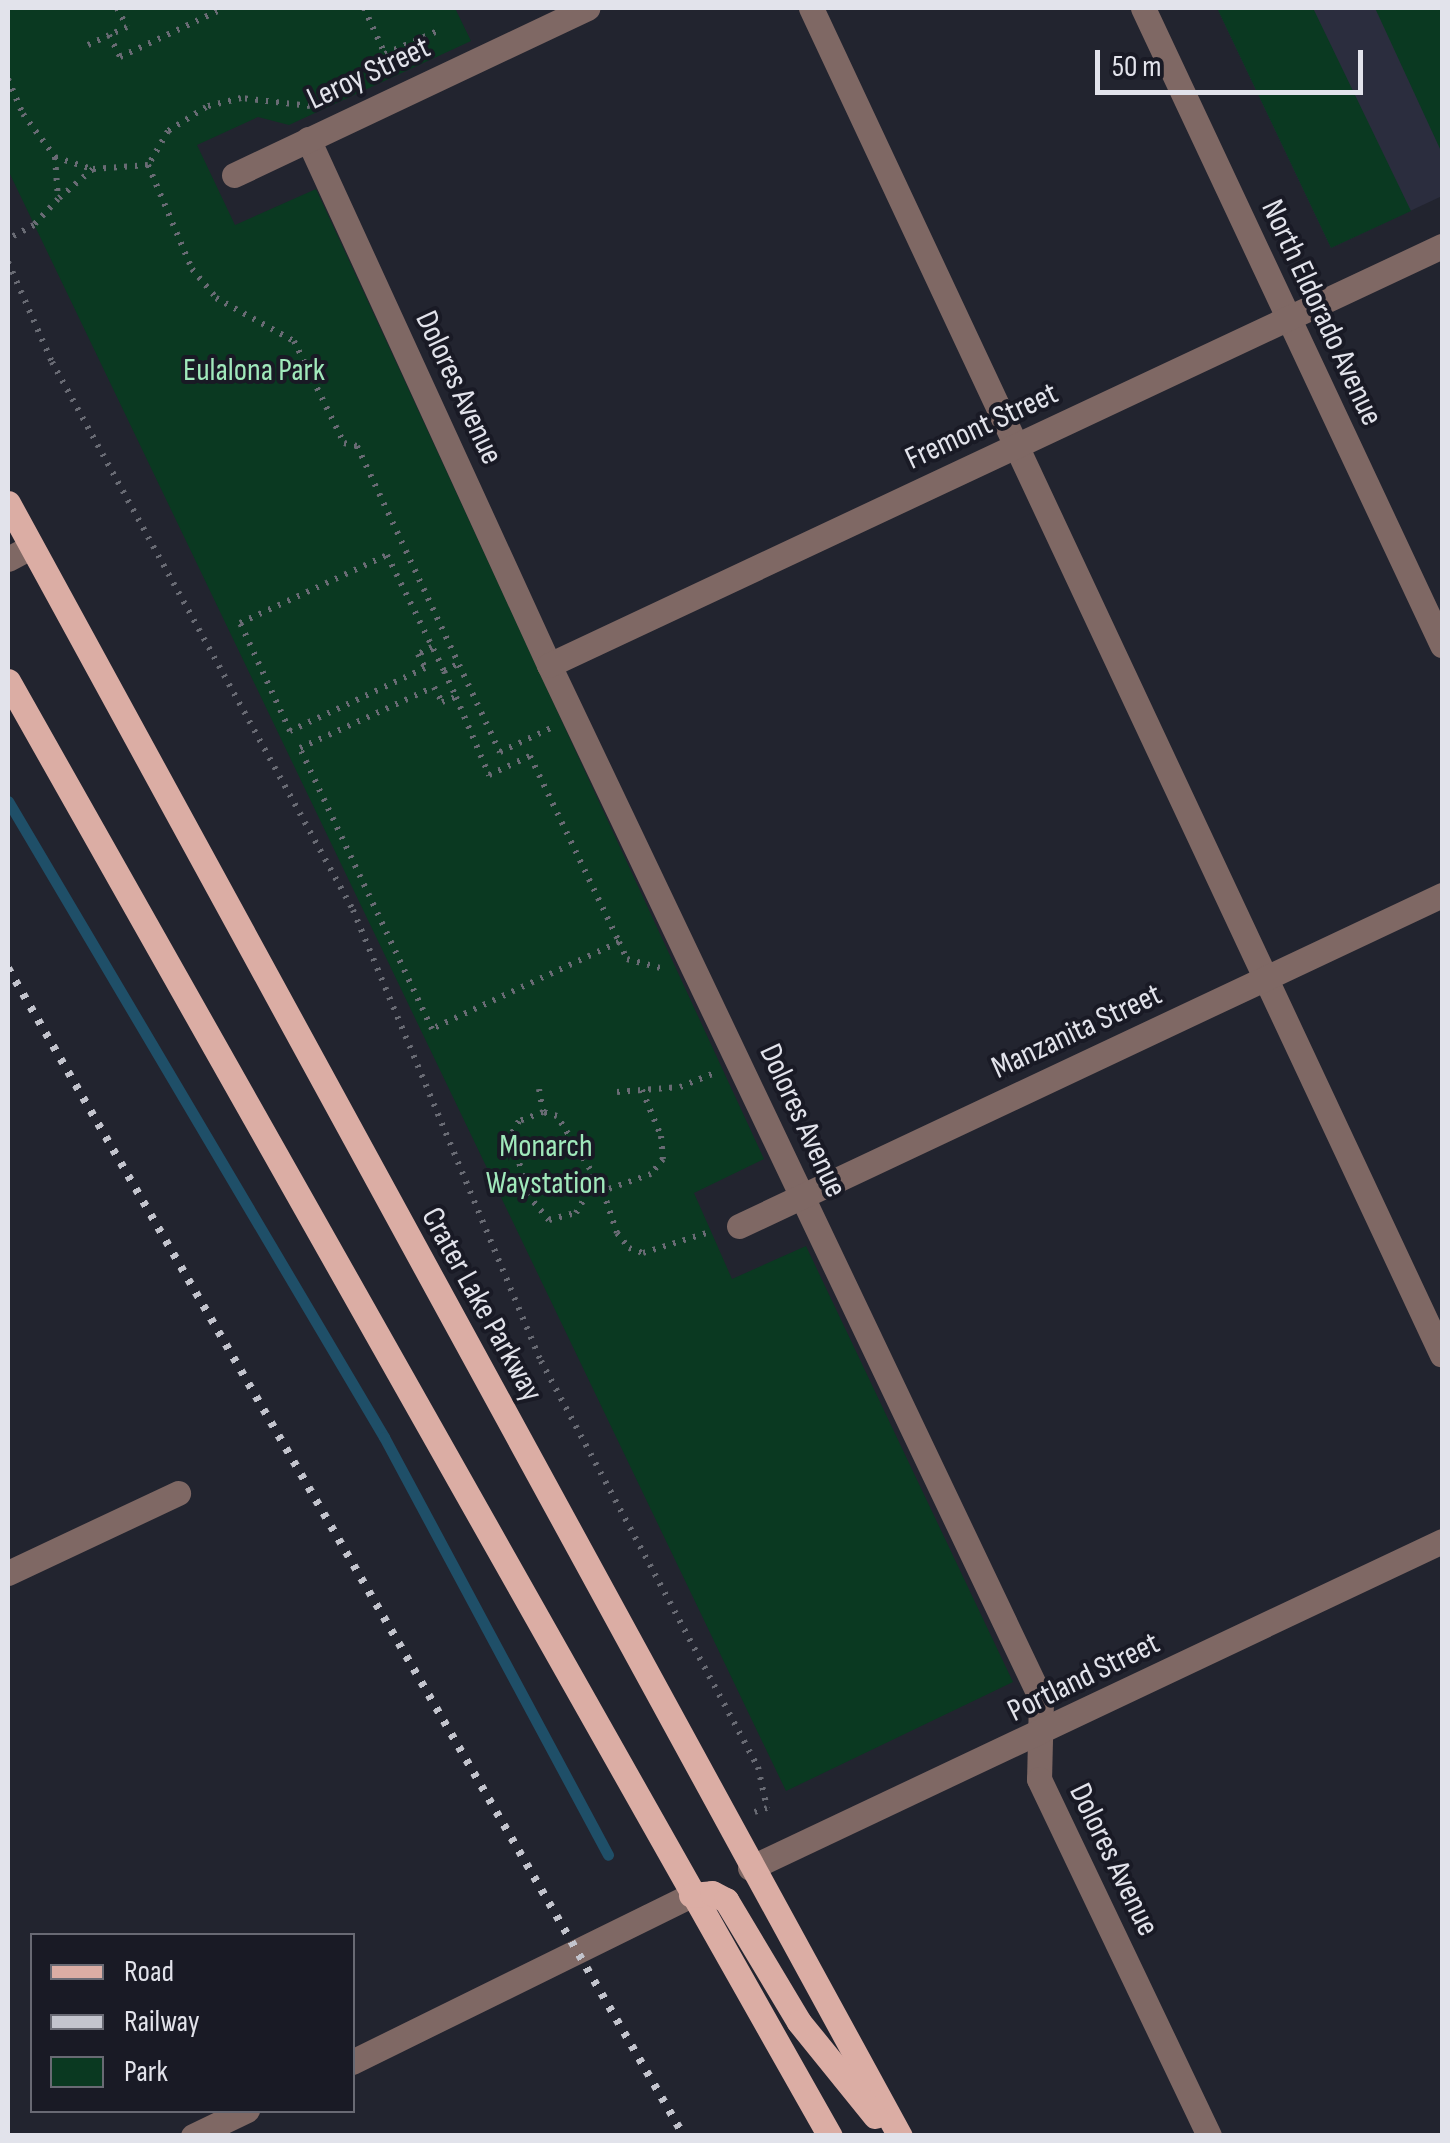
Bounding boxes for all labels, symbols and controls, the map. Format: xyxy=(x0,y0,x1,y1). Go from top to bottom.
street label: Leroy Street xyxy=(302,29,436,119)
scale bar xyxy=(1100,30,1368,92)
text: 50 m xyxy=(1112,49,1161,85)
street label: North Eldorado Avenue xyxy=(1252,194,1390,432)
street label: Dolores Avenue xyxy=(406,305,510,471)
park label: Eulalona Park xyxy=(183,352,325,390)
street label: Fremont Street xyxy=(900,375,1064,479)
street label: Manzanita Street xyxy=(986,976,1168,1088)
street label: Dolores Avenue xyxy=(750,1038,854,1204)
park label: Monarch Waystation xyxy=(486,1129,606,1204)
street label: Crater Lake Parkway xyxy=(412,1201,550,1409)
street label: Portland Street xyxy=(1002,1625,1166,1731)
street label: Dolores Avenue xyxy=(1060,1778,1166,1942)
legend xyxy=(30,1933,355,2113)
text: Road xyxy=(124,1954,174,1990)
text: Railway xyxy=(124,2004,200,2040)
text: Park xyxy=(124,2054,168,2090)

